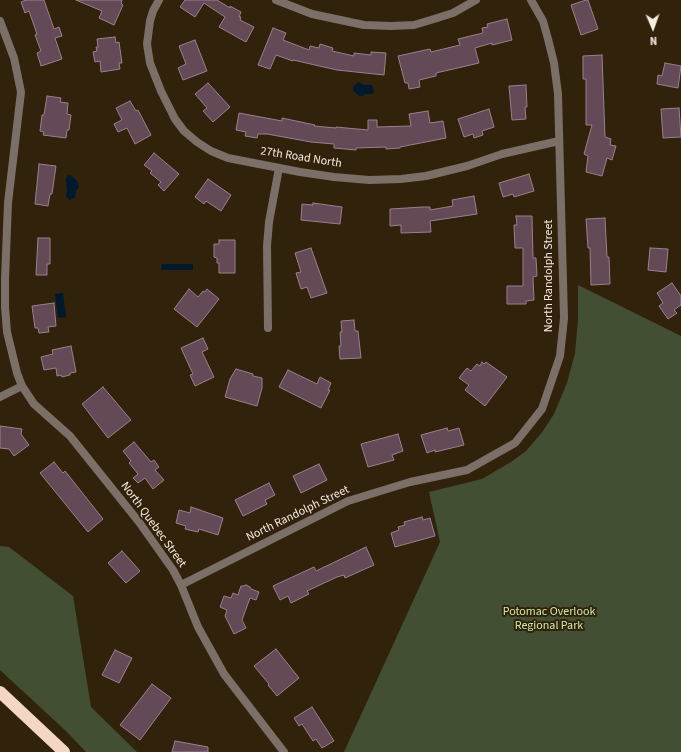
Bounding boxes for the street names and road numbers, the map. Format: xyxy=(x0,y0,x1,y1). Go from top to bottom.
street label: 27th Road North xyxy=(259,144,343,172)
street label: North Randolph Street xyxy=(542,220,556,332)
street label: North Quebec Street xyxy=(117,479,189,571)
street label: North Randolph Street xyxy=(244,483,352,545)

